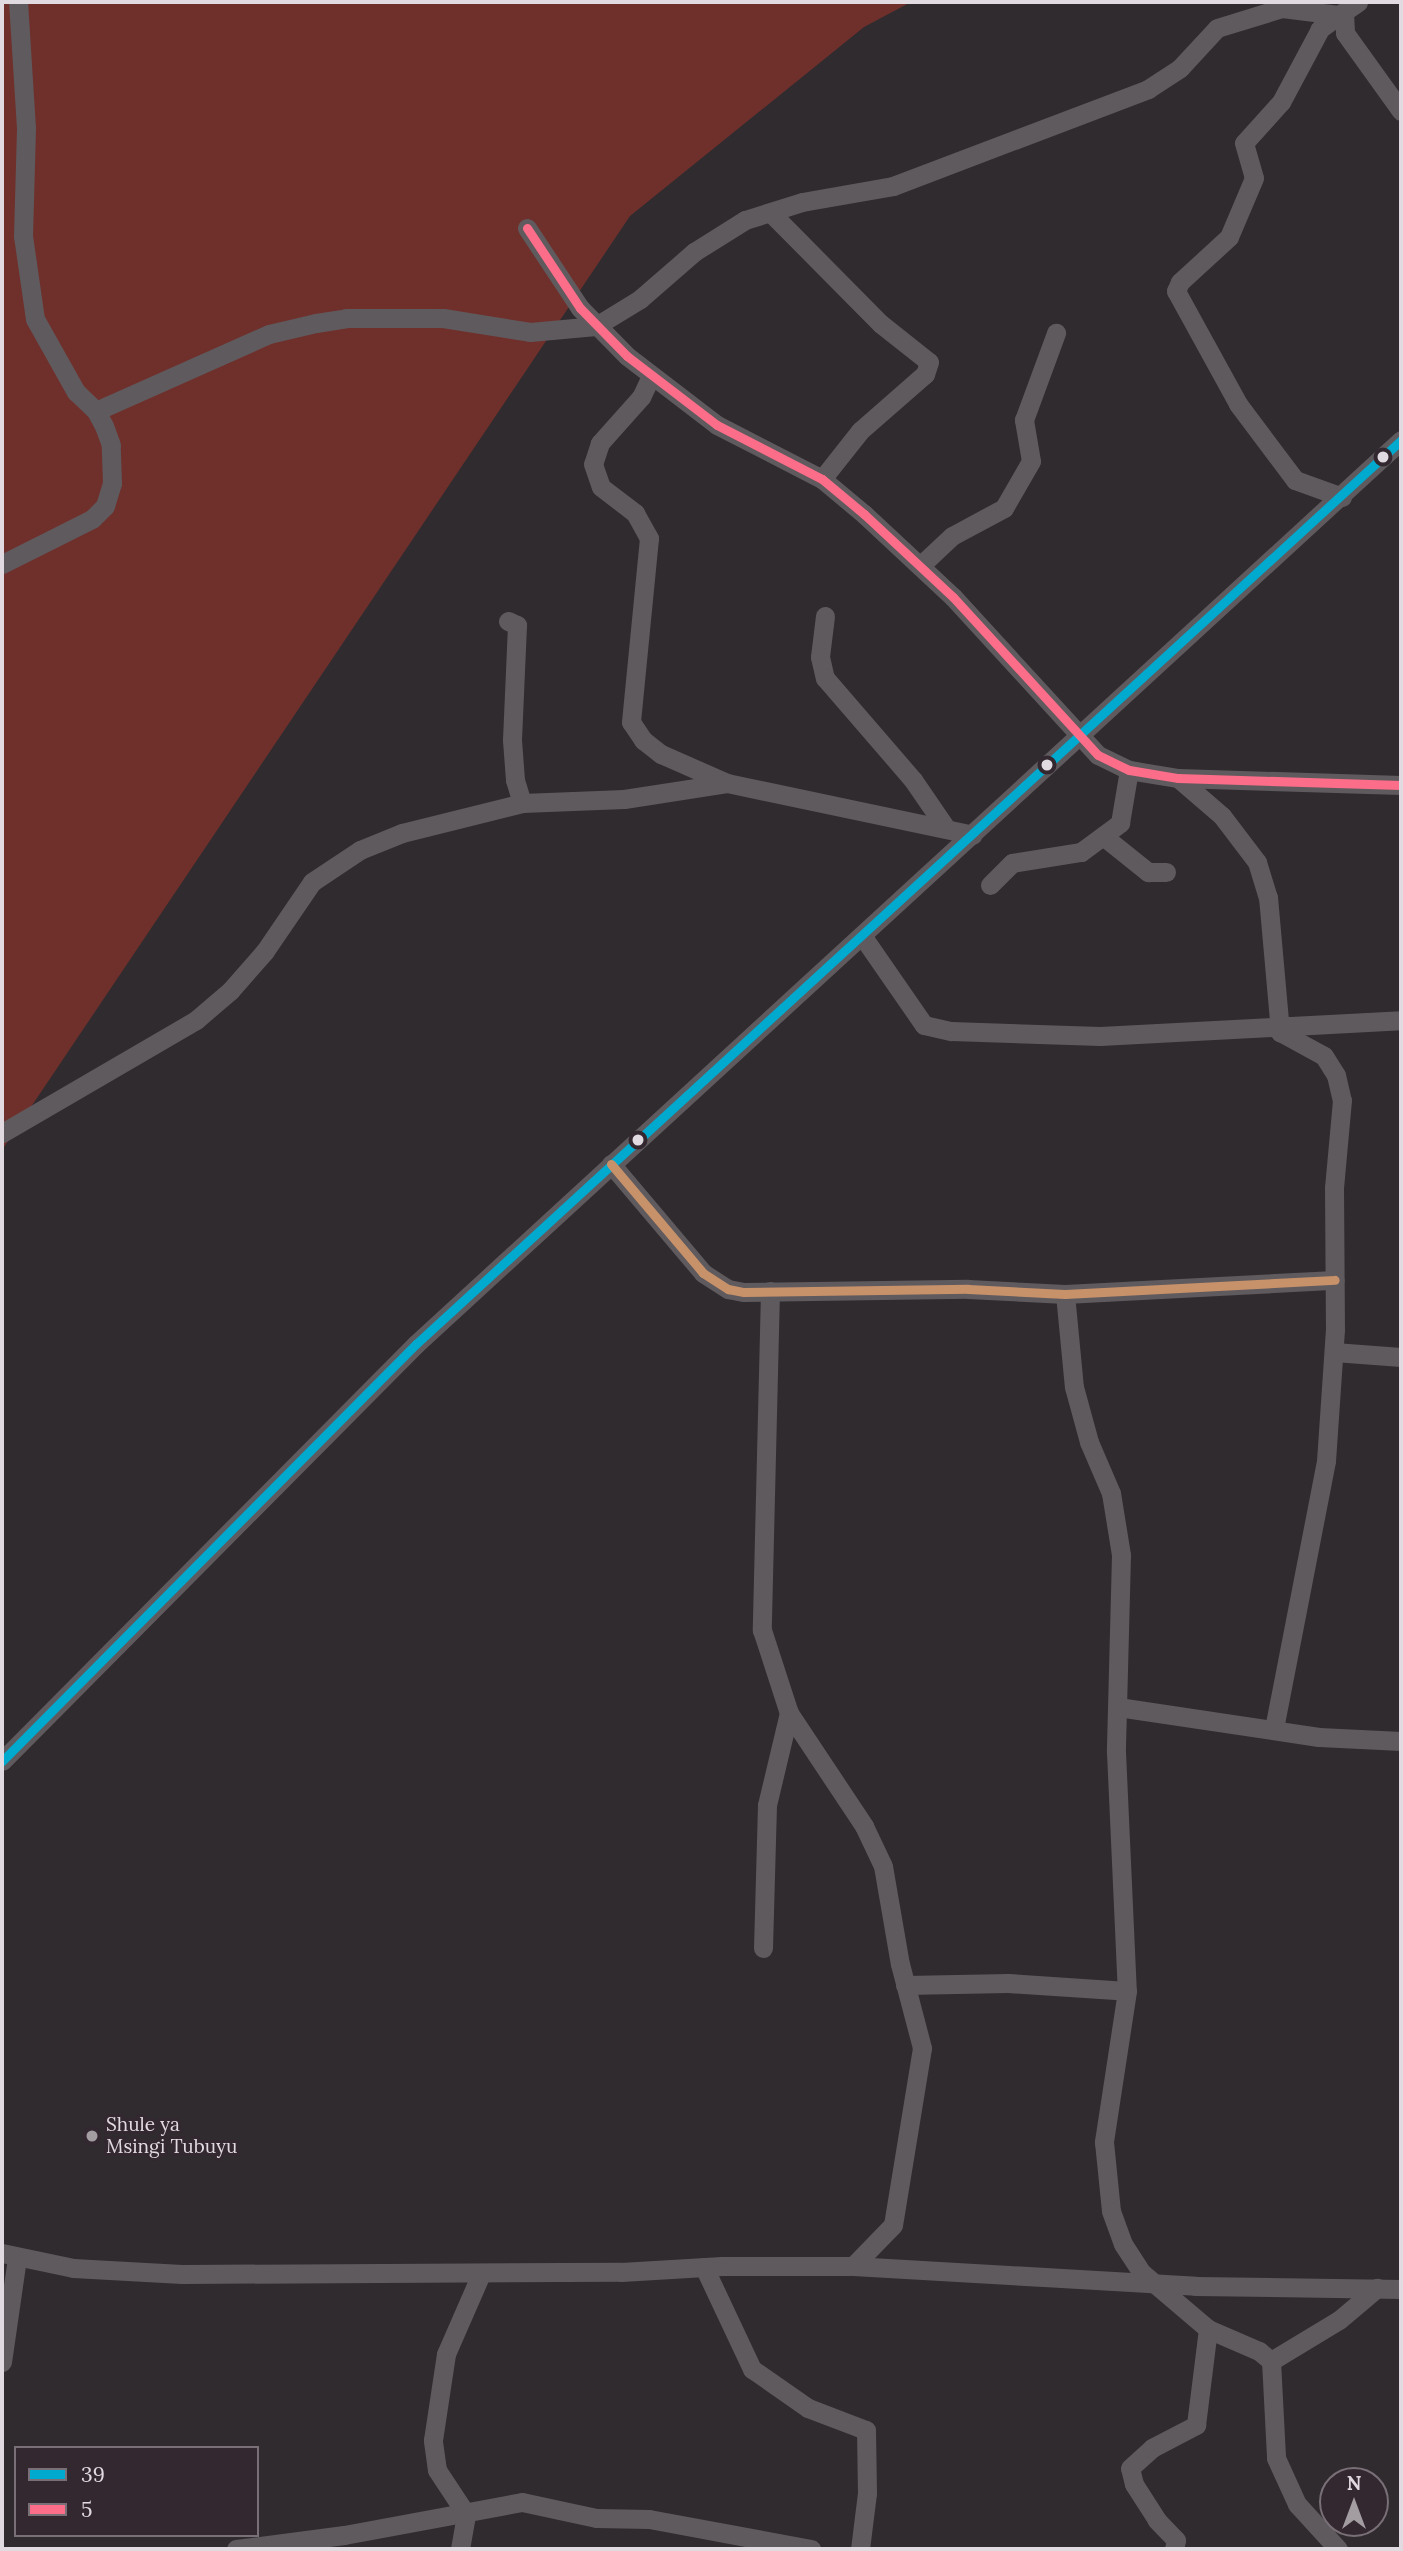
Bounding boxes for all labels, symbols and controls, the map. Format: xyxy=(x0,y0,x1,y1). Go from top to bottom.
unlabelled marker xyxy=(1376,450,1390,464)
unlabelled marker xyxy=(1040,758,1054,772)
unlabelled marker xyxy=(631,1133,645,1147)
place label: Shule ya Msingi Tubuyu xyxy=(106,2114,237,2158)
marker: Shule ya Msingi Tubuyu xyxy=(84,2128,100,2144)
legend xyxy=(14,2446,259,2537)
text: 39 xyxy=(81,2461,105,2488)
north arrow xyxy=(1319,2467,1389,2537)
text: N xyxy=(1347,2471,1361,2495)
text: 5 xyxy=(81,2496,92,2523)

